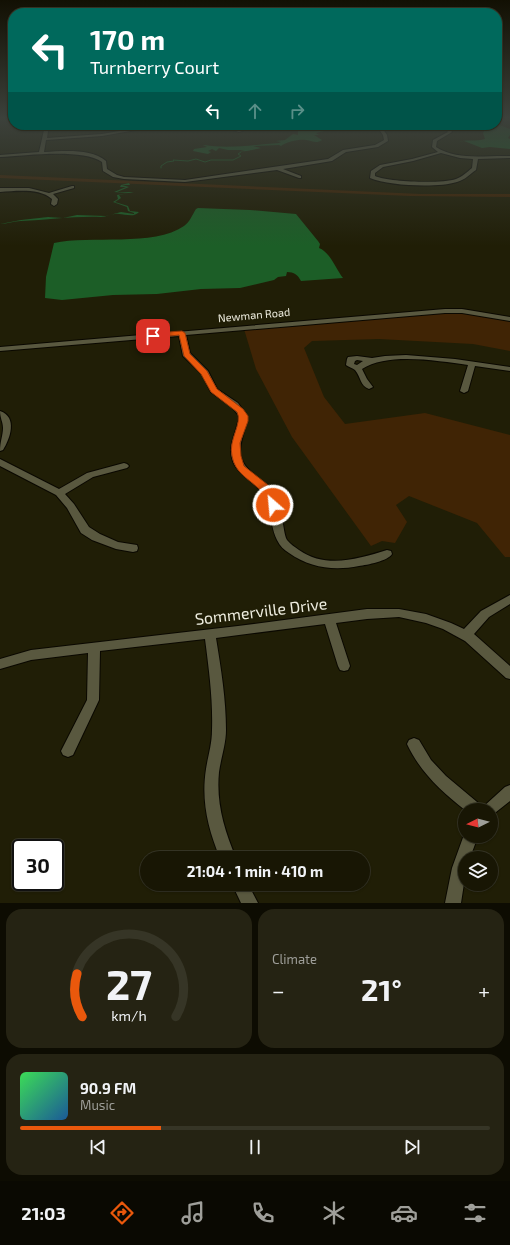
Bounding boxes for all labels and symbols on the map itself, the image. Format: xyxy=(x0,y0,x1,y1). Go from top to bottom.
street label: Newman Road xyxy=(217,305,291,324)
pin xyxy=(136,319,170,353)
position arrow xyxy=(252,484,294,526)
street label: Sommerville Drive xyxy=(194,593,328,628)
north arrow xyxy=(458,803,498,843)
speed limit sign: 30 xyxy=(12,839,64,891)

